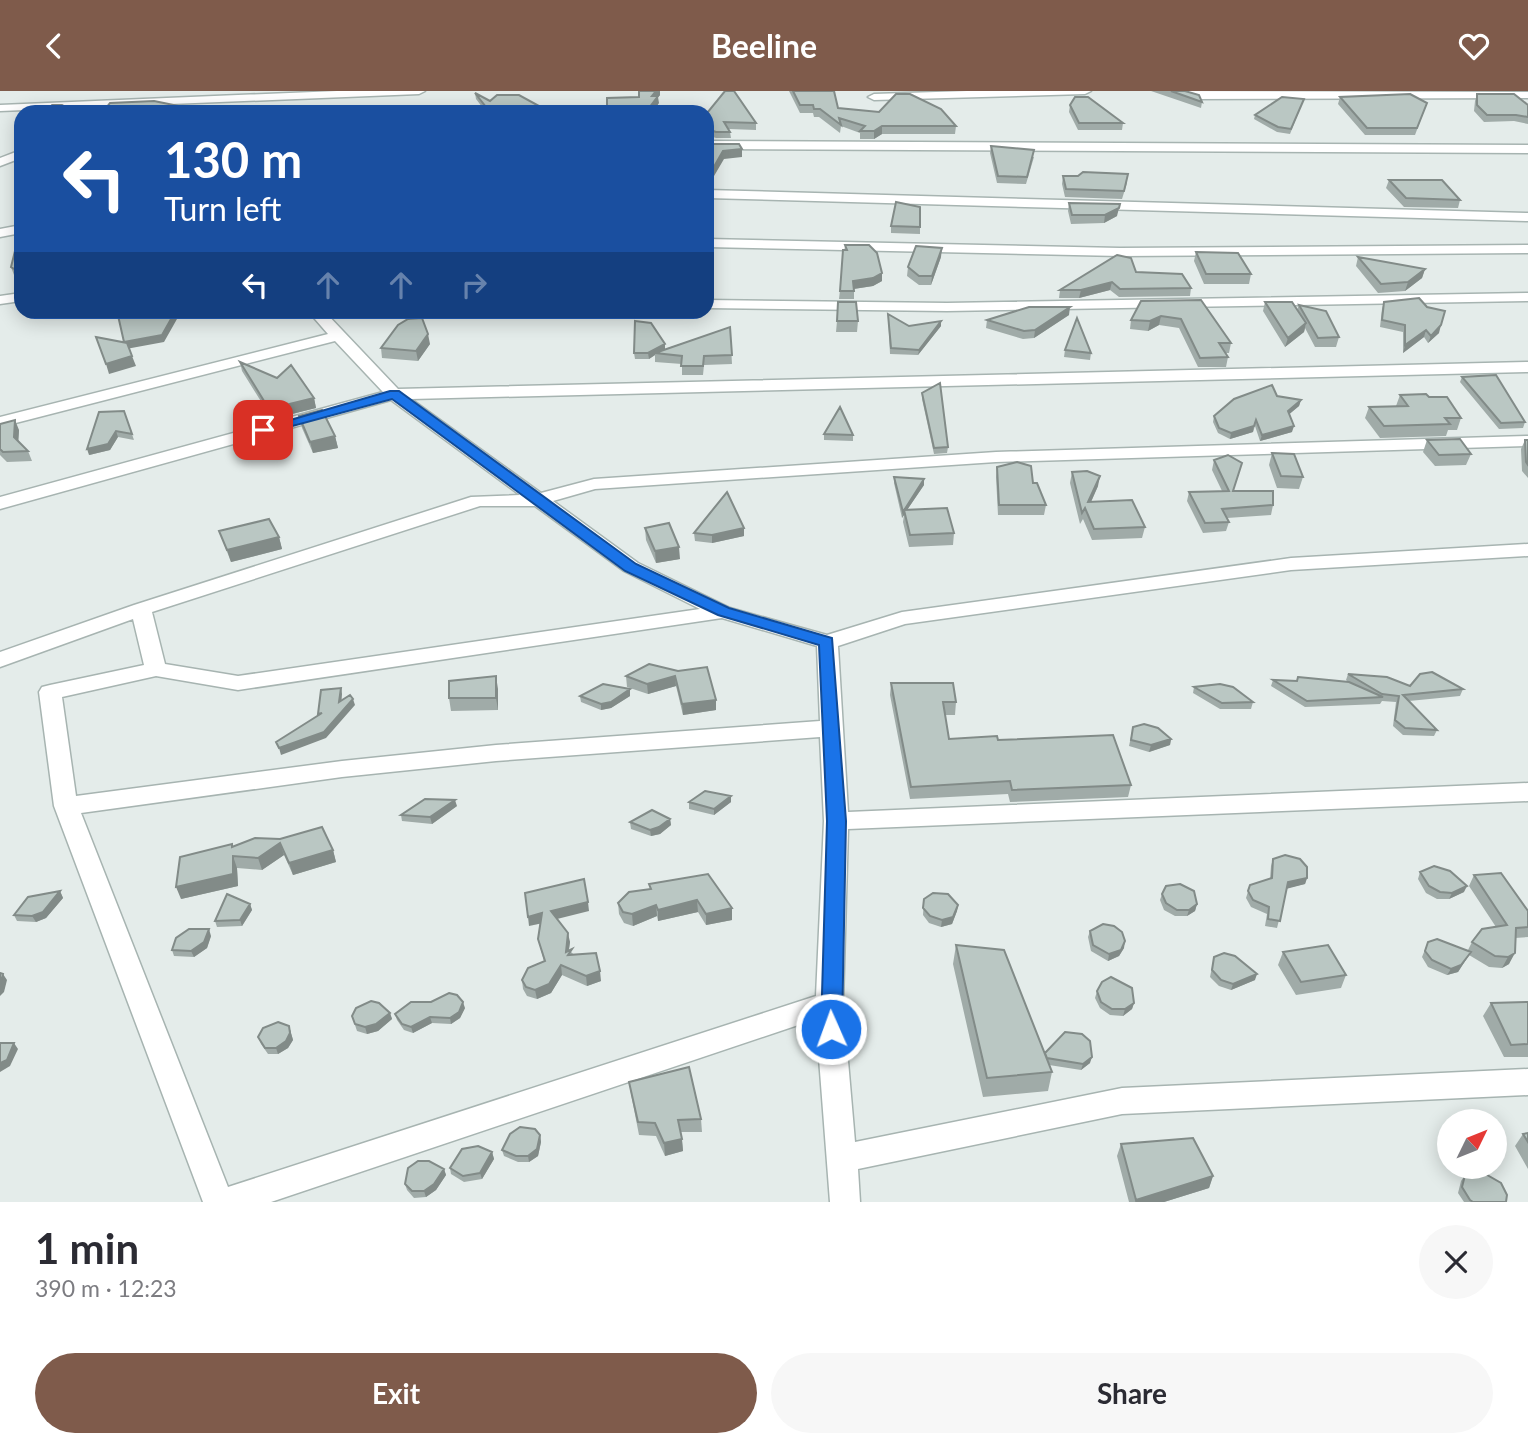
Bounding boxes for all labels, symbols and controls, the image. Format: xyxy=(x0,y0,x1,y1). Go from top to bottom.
text: Beeline xyxy=(711,26,817,65)
icon: back xyxy=(35,27,73,65)
icon: heart xyxy=(1455,27,1493,65)
text: 130 m xyxy=(164,130,302,188)
icon: left xyxy=(49,133,140,224)
text: Turn left xyxy=(164,189,281,228)
icon: left xyxy=(236,266,274,304)
icon: ahead xyxy=(309,266,347,304)
icon: ahead xyxy=(382,266,420,304)
icon: right xyxy=(455,266,493,304)
pin xyxy=(233,400,293,460)
icon: arrive xyxy=(244,411,282,449)
position arrow xyxy=(794,992,868,1066)
north arrow xyxy=(1437,1109,1507,1179)
map controls xyxy=(1437,1109,1507,1179)
text: 1 min xyxy=(35,1223,139,1273)
button: close xyxy=(1419,1225,1493,1299)
text: 390 m · 12:23 xyxy=(35,1274,177,1302)
button: Exit xyxy=(35,1353,757,1433)
button: Share xyxy=(771,1353,1493,1433)

